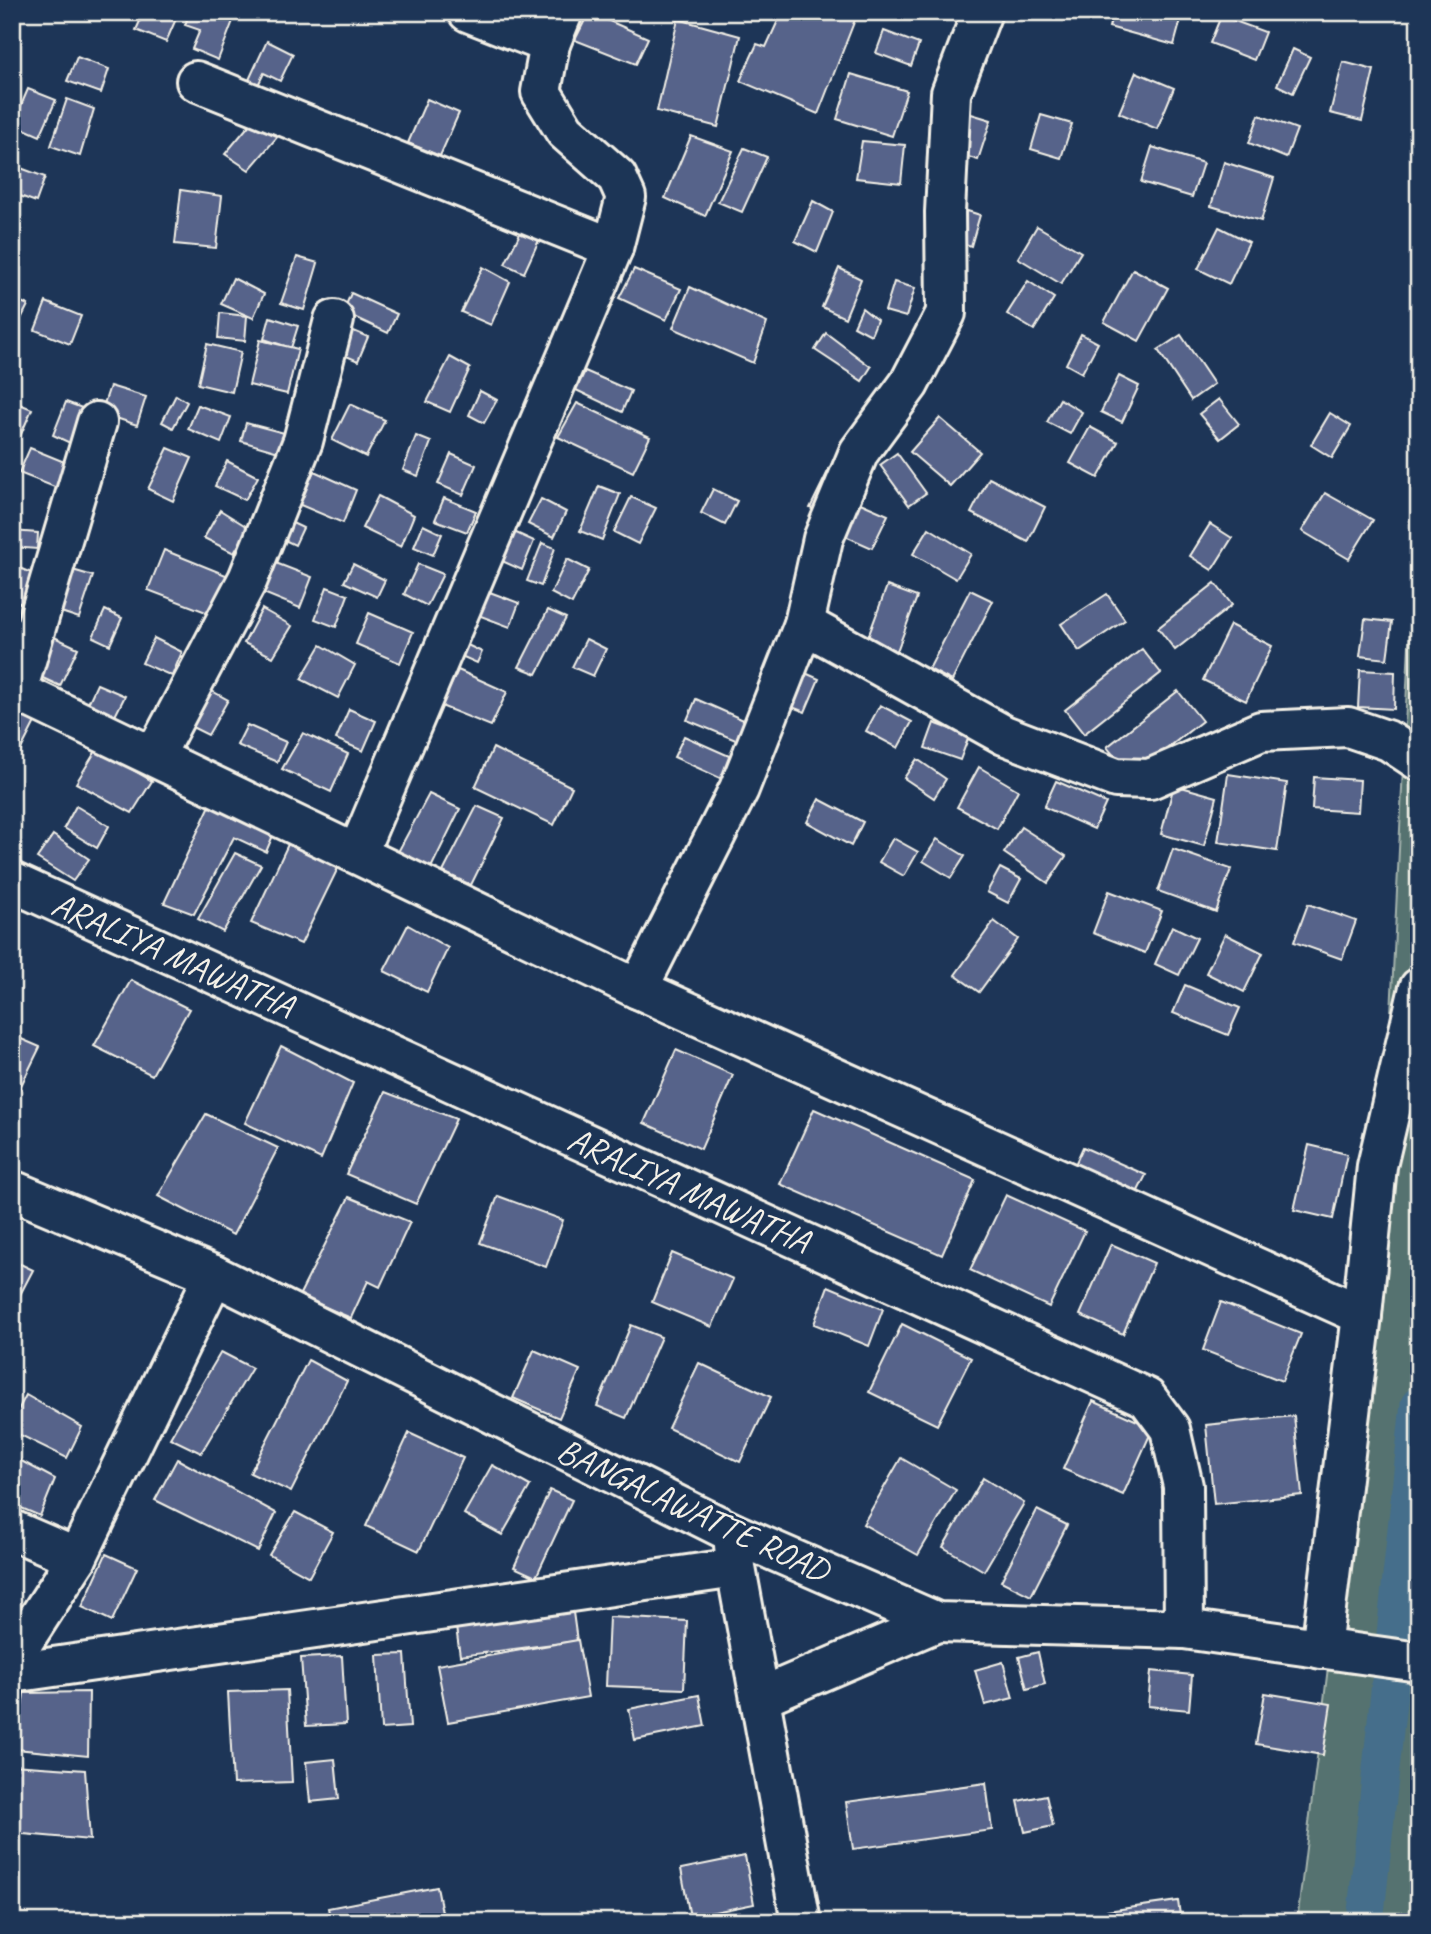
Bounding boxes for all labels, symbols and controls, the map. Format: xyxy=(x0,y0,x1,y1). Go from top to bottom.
street label: ARALIYA MAWATHA xyxy=(45,882,302,1029)
street label: ARALIYA MAWATHA xyxy=(561,1117,818,1264)
street label: BANGALAWATTE ROAD xyxy=(550,1427,838,1594)

